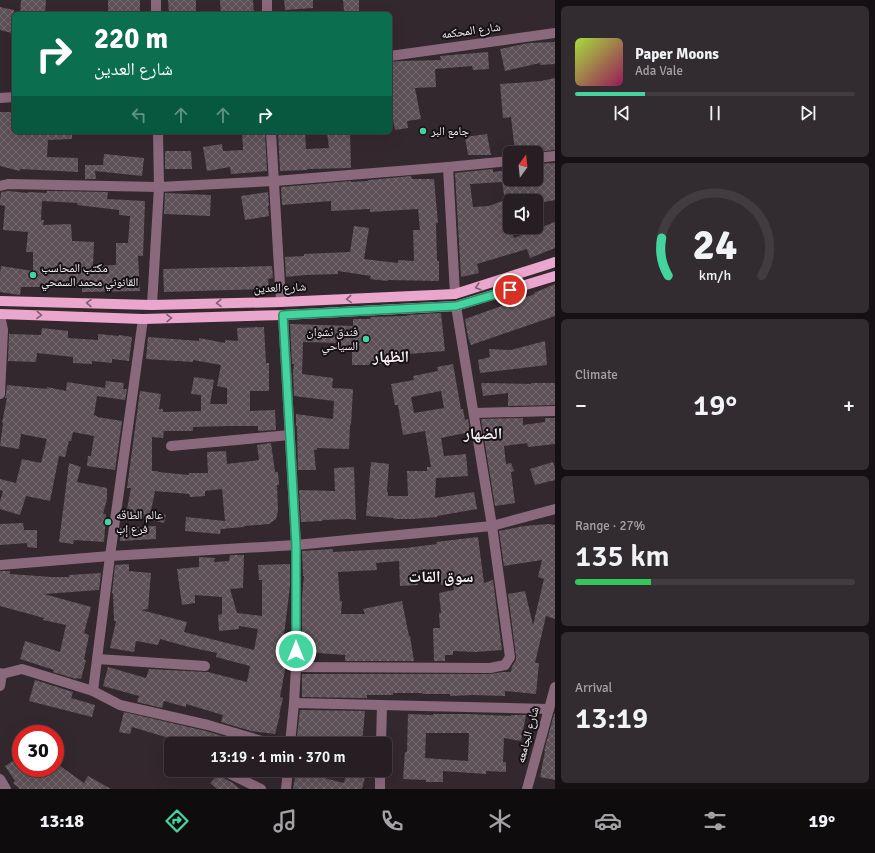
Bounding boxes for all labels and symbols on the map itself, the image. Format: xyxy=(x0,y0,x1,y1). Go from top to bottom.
street label: شارع المحكمه xyxy=(440,19,502,43)
place label: جامع البر xyxy=(430,124,470,139)
marker: جامع البر xyxy=(418,126,428,136)
north arrow xyxy=(503,146,543,186)
place label: مكتب المحاسب القانوني محمد السمحي xyxy=(41,261,139,292)
marker: مكتب المحاسب القانوني محمد السمحي xyxy=(28,270,38,280)
pin xyxy=(493,273,527,307)
street label: شارع العدين xyxy=(253,280,307,296)
one-way arrow xyxy=(475,282,482,291)
one-way arrow xyxy=(346,294,352,303)
one-way arrow xyxy=(86,299,92,307)
one-way arrow xyxy=(216,299,222,307)
one-way arrow xyxy=(36,311,42,320)
one-way arrow xyxy=(166,314,172,323)
place label: فندق نشوان السياحي xyxy=(307,325,358,356)
marker: فندق نشوان السياحي xyxy=(361,334,371,344)
district label: الظهار xyxy=(372,347,409,367)
district label: الضهار xyxy=(463,424,502,444)
place label: عالم الطاقه فرع إب xyxy=(116,508,163,537)
marker: عالم الطاقه فرع إب xyxy=(103,517,113,527)
district label: سوق القات xyxy=(408,567,474,587)
position arrow xyxy=(275,630,317,672)
street label: شارع الجامعه xyxy=(513,705,543,765)
speed limit sign: 30 xyxy=(12,725,64,777)

